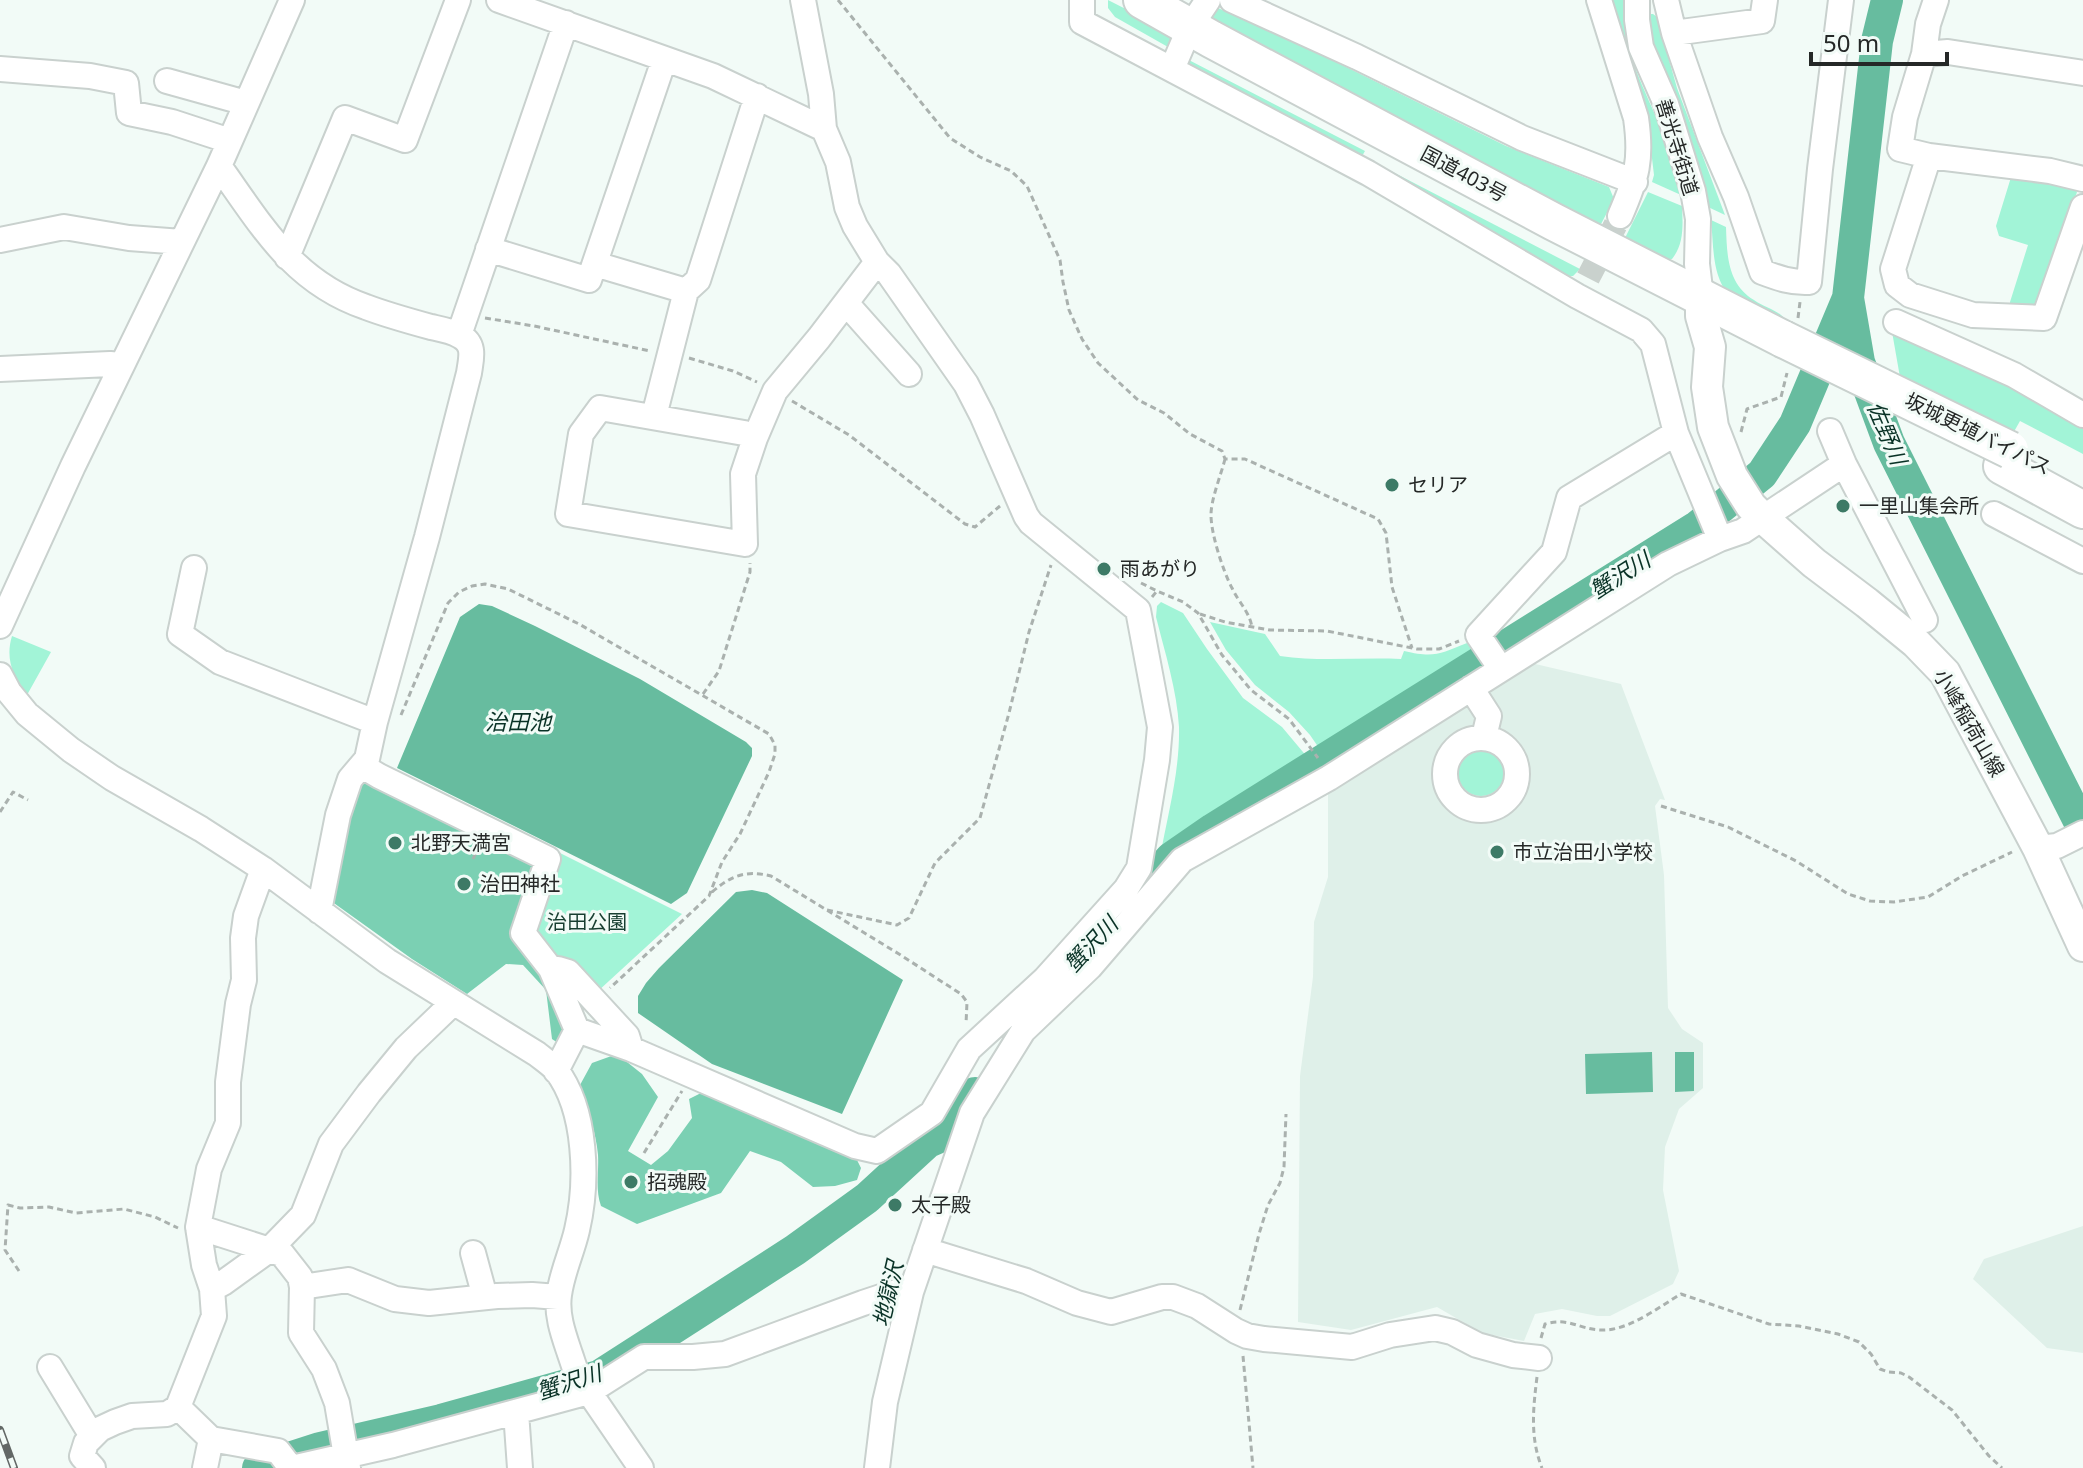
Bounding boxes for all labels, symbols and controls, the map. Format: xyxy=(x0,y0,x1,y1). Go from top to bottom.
scale bar xyxy=(1811,16,1947,66)
text: 50 m xyxy=(1823,26,1879,59)
street label: 善光寺街道 xyxy=(1650,95,1705,199)
street label: 国道403号 xyxy=(1416,139,1512,208)
street label: 坂城更埴バイパス xyxy=(1901,386,2056,481)
water label: 佐野川 xyxy=(1861,396,1915,471)
place label: セリア xyxy=(1408,471,1468,498)
marker: セリア xyxy=(1383,476,1401,494)
place label: 一里山集会所 xyxy=(1859,492,1979,519)
marker: 一里山集会所 xyxy=(1834,497,1852,515)
water label: 蟹沢川 xyxy=(1584,543,1657,604)
place label: 雨あがり xyxy=(1120,555,1200,582)
marker: 雨あがり xyxy=(1095,560,1113,578)
street label: 小峰稲荷山線 xyxy=(1928,664,2011,781)
water label: 治田池 xyxy=(485,706,553,736)
place label: 北野天満宮 xyxy=(411,829,511,856)
marker: 北野天満宮 xyxy=(386,834,404,852)
place label: 市立治田小学校 xyxy=(1513,838,1653,865)
marker: 市立治田小学校 xyxy=(1488,843,1506,861)
place label: 治田神社 xyxy=(480,870,560,897)
marker: 治田神社 xyxy=(455,875,473,893)
water label: 蟹沢川 xyxy=(1057,907,1125,978)
park label: 治田公園 xyxy=(547,908,627,935)
place label: 招魂殿 xyxy=(647,1168,707,1195)
marker: 招魂殿 xyxy=(622,1173,640,1191)
place label: 太子殿 xyxy=(911,1191,971,1218)
marker: 太子殿 xyxy=(886,1196,904,1214)
water label: 地獄沢 xyxy=(865,1255,910,1329)
water label: 蟹沢川 xyxy=(533,1356,607,1406)

